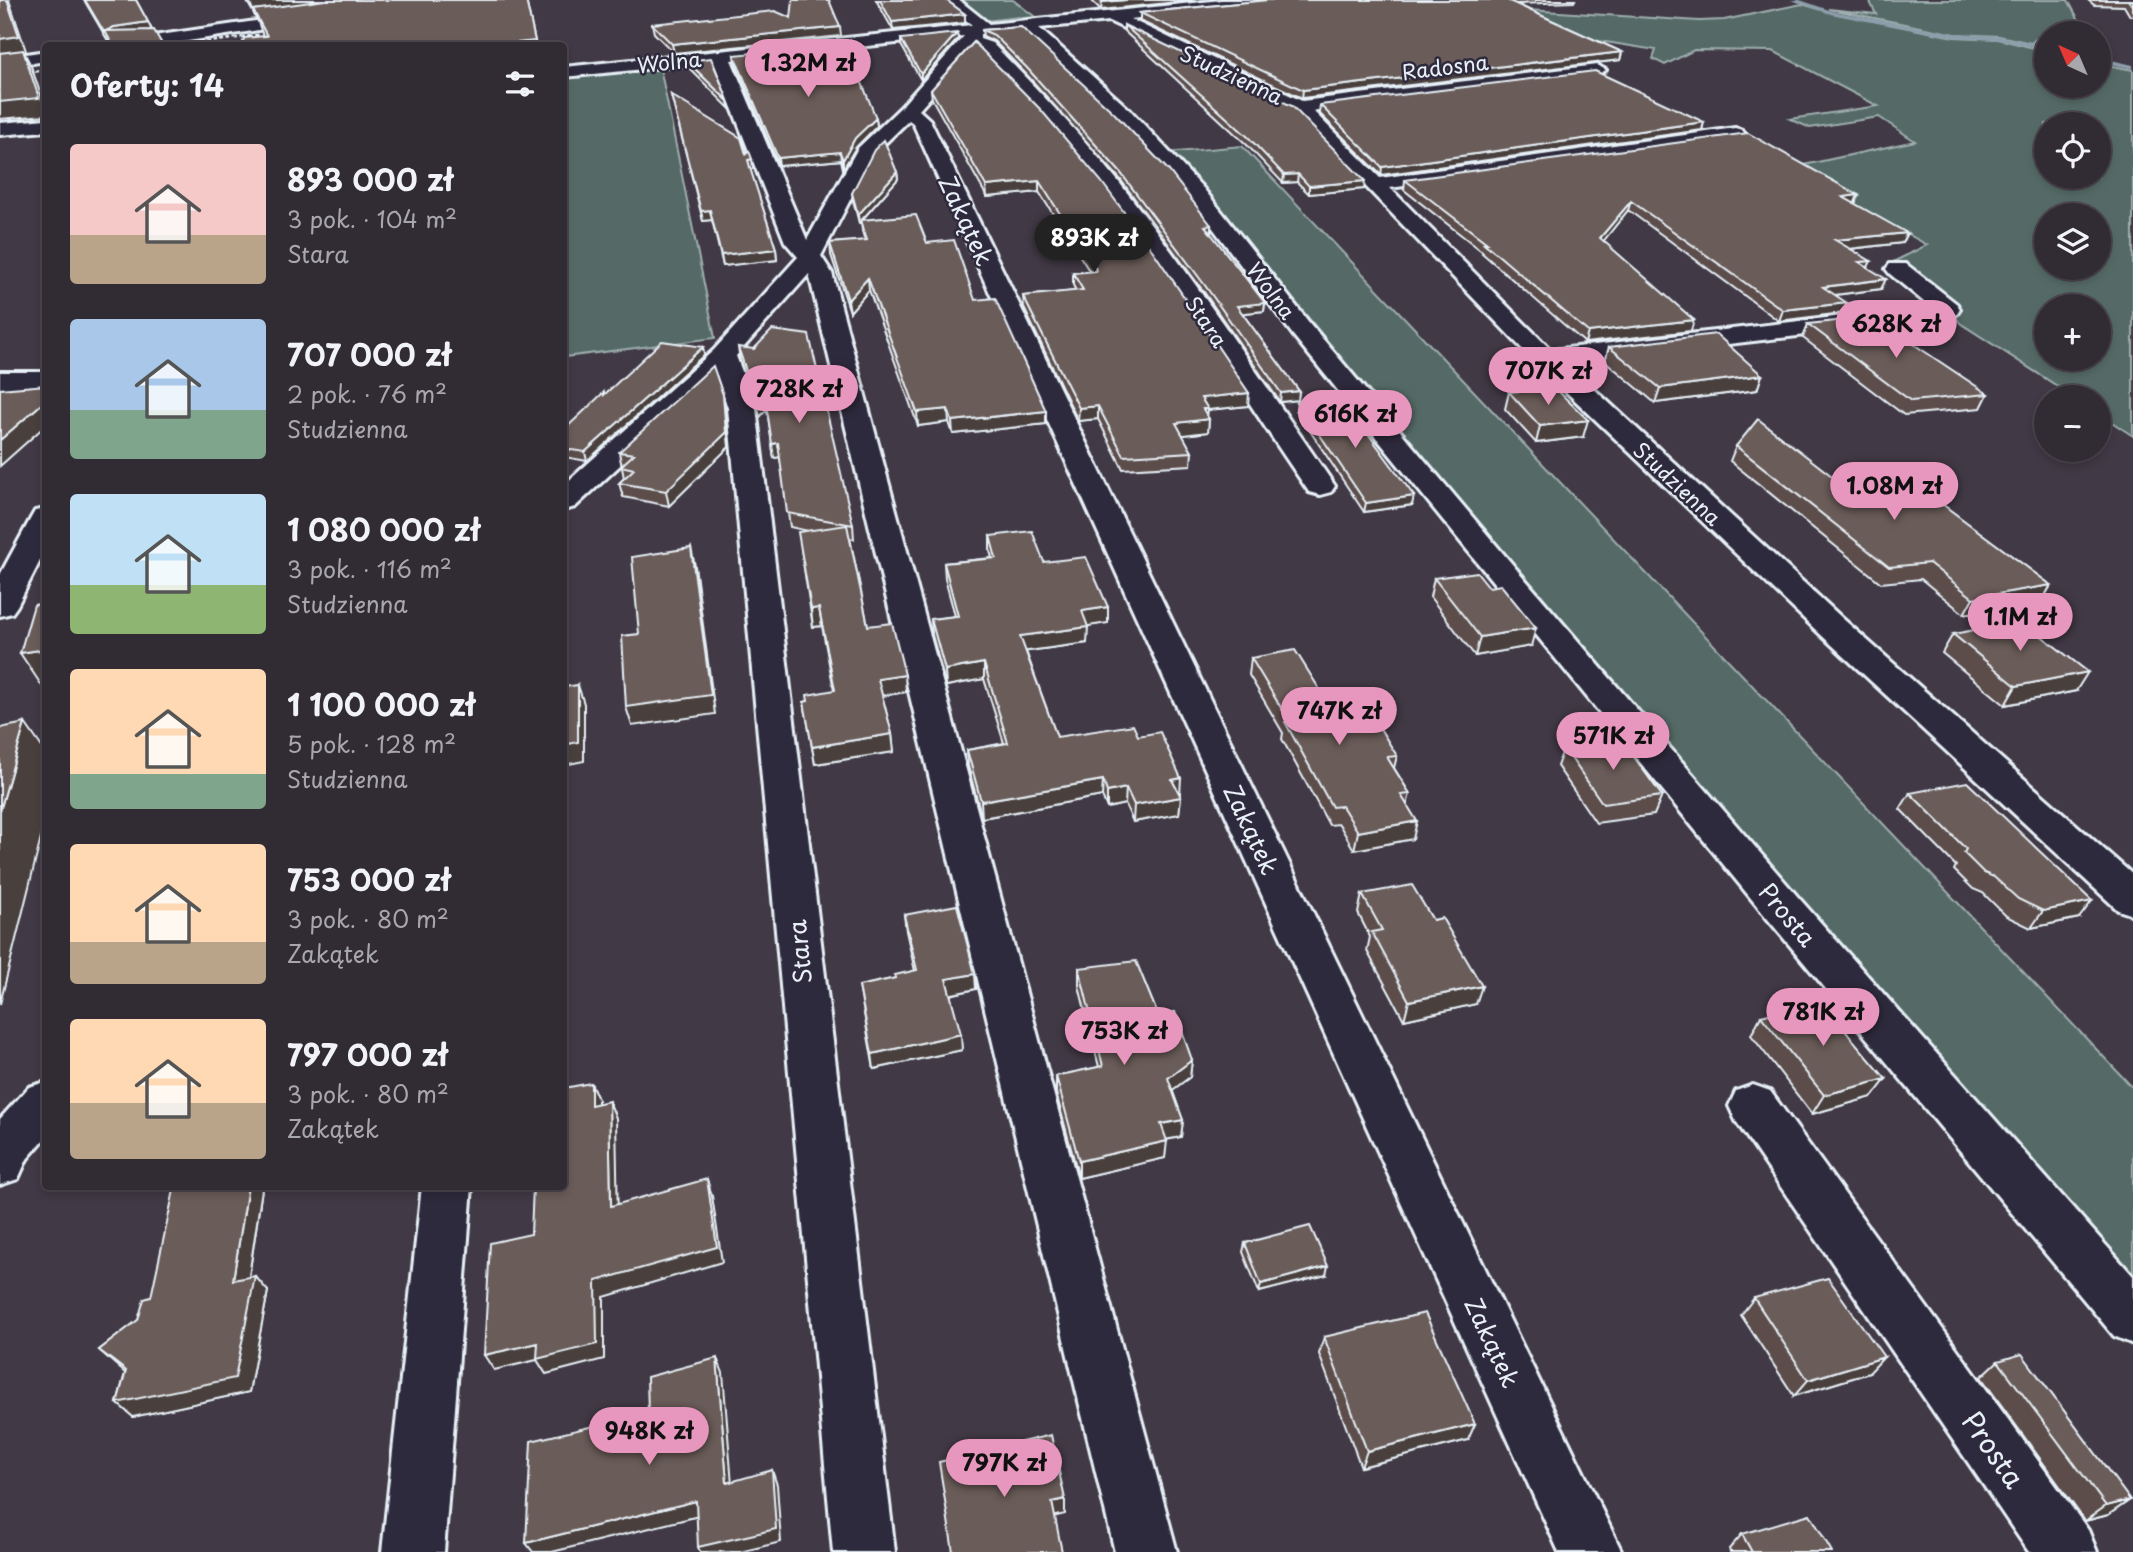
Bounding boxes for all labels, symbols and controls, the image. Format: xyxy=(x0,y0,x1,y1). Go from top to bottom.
north arrow xyxy=(2034,21,2110,98)
map controls xyxy=(2034,21,2111,462)
street label: Studzienna xyxy=(1175,36,1289,112)
pin: 1.32M zł xyxy=(736,40,880,99)
street label: Wolna xyxy=(635,42,703,80)
text: 1.32M zł xyxy=(761,44,855,79)
street label: Radosna xyxy=(1400,45,1490,87)
text: Oferty: 14 xyxy=(70,62,224,107)
icon: filters xyxy=(501,65,539,103)
button: locate xyxy=(2034,112,2111,189)
text: 893 000 zł xyxy=(287,156,453,201)
street label: Zakątek xyxy=(930,169,1004,271)
icon: home xyxy=(126,172,210,256)
text: 3 pok. · 104 m² xyxy=(287,201,457,236)
button: layers xyxy=(2034,203,2111,280)
pin: 893K zł xyxy=(1029,215,1159,274)
text: 893K zł xyxy=(1051,219,1137,254)
text: Stara xyxy=(287,236,349,271)
street label: Wolna xyxy=(1240,255,1304,325)
street label: Stara xyxy=(1178,289,1236,354)
button: + xyxy=(2034,294,2111,371)
pin: 628K zł xyxy=(1831,300,1961,360)
text: 628K zł xyxy=(1852,305,1940,340)
text: 707 000 zł xyxy=(287,331,451,376)
icon: home xyxy=(126,347,210,431)
pin: 707K zł xyxy=(1483,348,1613,407)
text: 707K zł xyxy=(1505,352,1591,387)
pin: 728K zł xyxy=(734,366,864,425)
text: 728K zł xyxy=(756,370,842,405)
text: 2 pok. · 76 m² xyxy=(287,376,447,411)
button: − xyxy=(2034,385,2111,462)
pin: 616K zł xyxy=(1290,391,1420,450)
text: 616K zł xyxy=(1314,395,1396,430)
text: Studzienna xyxy=(287,411,408,446)
street label: Studzienna xyxy=(1627,434,1729,532)
pin: 1.08M zł xyxy=(1822,462,1966,522)
text: 1.08M zł xyxy=(1846,467,1942,502)
text: 1 080 000 zł xyxy=(287,506,480,551)
icon: home xyxy=(126,522,210,606)
text: 3 pok. · 116 m² xyxy=(287,551,452,586)
text: Studzienna xyxy=(287,586,408,621)
pin: 1.1M zł xyxy=(1955,594,2085,653)
text: 1.1M zł xyxy=(1984,598,2056,633)
text: 1 100 000 zł xyxy=(287,681,475,726)
pin: 747K zł xyxy=(1274,688,1404,747)
text: 747K zł xyxy=(1297,692,1381,727)
icon: home xyxy=(126,697,210,781)
pin: 571K zł xyxy=(1548,712,1678,772)
text: 571K zł xyxy=(1572,717,1654,752)
text: 5 pok. · 128 m² xyxy=(287,726,456,761)
text: Studzienna xyxy=(287,761,408,796)
street label: Zakątek xyxy=(1215,778,1289,880)
text: 753 000 zł xyxy=(287,856,450,901)
icon: home xyxy=(126,872,210,956)
street label: Prosta xyxy=(1751,874,1825,954)
text: 3 pok. · 80 m² xyxy=(287,901,449,936)
street label: Stara xyxy=(778,918,820,986)
text: Zakątek xyxy=(287,936,379,971)
pin: 781K zł xyxy=(1758,988,1888,1048)
text: 781K zł xyxy=(1782,993,1864,1028)
pin: 753K zł xyxy=(1059,1007,1189,1067)
text: 753K zł xyxy=(1081,1012,1167,1047)
text: 797 000 zł xyxy=(287,1031,447,1076)
icon: home xyxy=(126,1047,210,1131)
text: 3 pok. · 80 m² xyxy=(287,1076,449,1111)
text: Zakątek xyxy=(287,1111,379,1146)
street label: Zakątek xyxy=(1456,1291,1530,1393)
street label: Prosta xyxy=(1952,1402,2037,1497)
pin: 948K zł xyxy=(584,1408,714,1467)
text: 948K zł xyxy=(605,1412,693,1447)
pin: 797K zł xyxy=(939,1440,1069,1499)
text: 797K zł xyxy=(962,1444,1046,1479)

